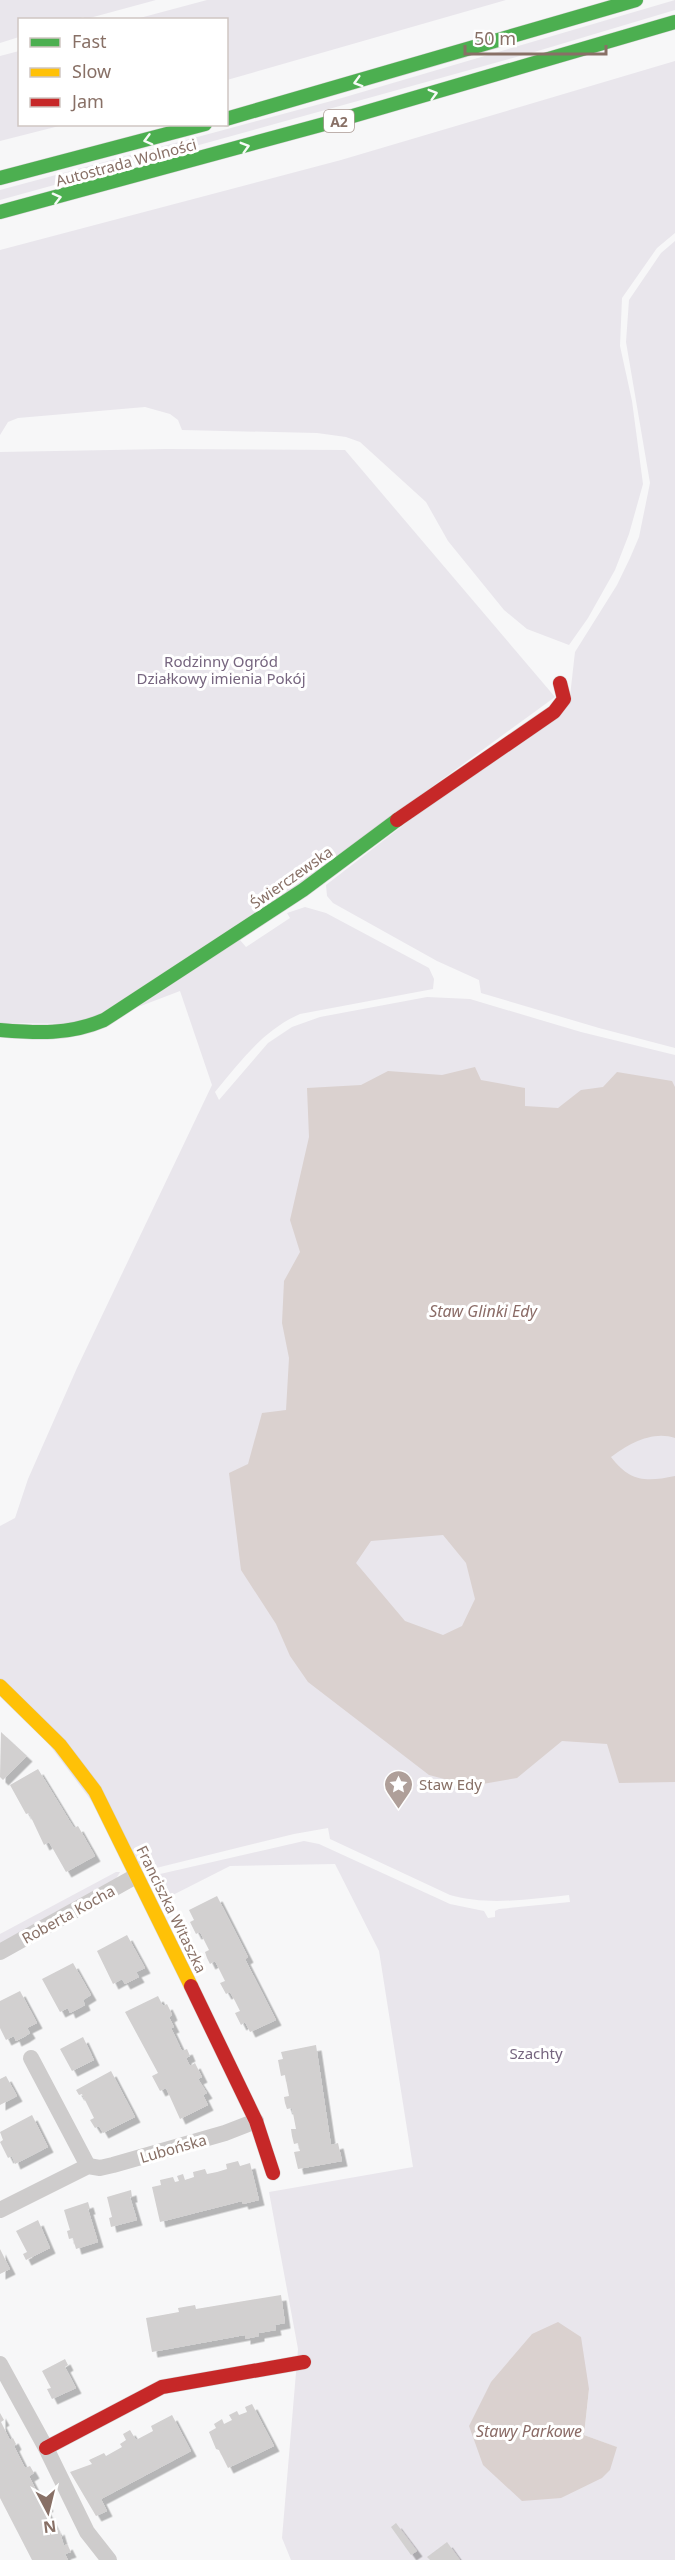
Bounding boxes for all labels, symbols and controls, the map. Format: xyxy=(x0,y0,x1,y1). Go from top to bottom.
legend xyxy=(18,18,228,126)
scale bar xyxy=(465,18,606,56)
text: 50 m xyxy=(474,26,516,50)
text: Fast xyxy=(72,29,107,53)
text: Slow xyxy=(72,59,111,83)
one-way arrow xyxy=(353,75,364,87)
text: Jam xyxy=(70,89,104,113)
one-way arrow xyxy=(427,89,438,101)
road number: A2 xyxy=(324,110,354,132)
one-way arrow xyxy=(143,133,154,145)
street label: Autostrada Wolności xyxy=(53,134,199,190)
one-way arrow xyxy=(239,142,250,154)
one-way arrow xyxy=(51,192,61,205)
park label: Rodzinny Ogród Działkowy imienia Pokój xyxy=(136,651,306,688)
street label: Świerczewska xyxy=(246,841,336,913)
water label: Staw Glinki Edy xyxy=(429,1300,538,1322)
place icon: Staw Edy xyxy=(382,1768,414,1810)
place label: Staw Edy xyxy=(419,1774,482,1794)
street label: Franciszka Witaszka xyxy=(132,1842,212,1976)
street label: Roberta Kocha xyxy=(18,1880,118,1948)
park label: Szachty xyxy=(509,2043,563,2063)
street label: Lubońska xyxy=(137,2129,209,2167)
water label: Stawy Parkowe xyxy=(476,2420,582,2442)
north arrow xyxy=(18,2482,78,2542)
text: N xyxy=(42,2515,58,2539)

